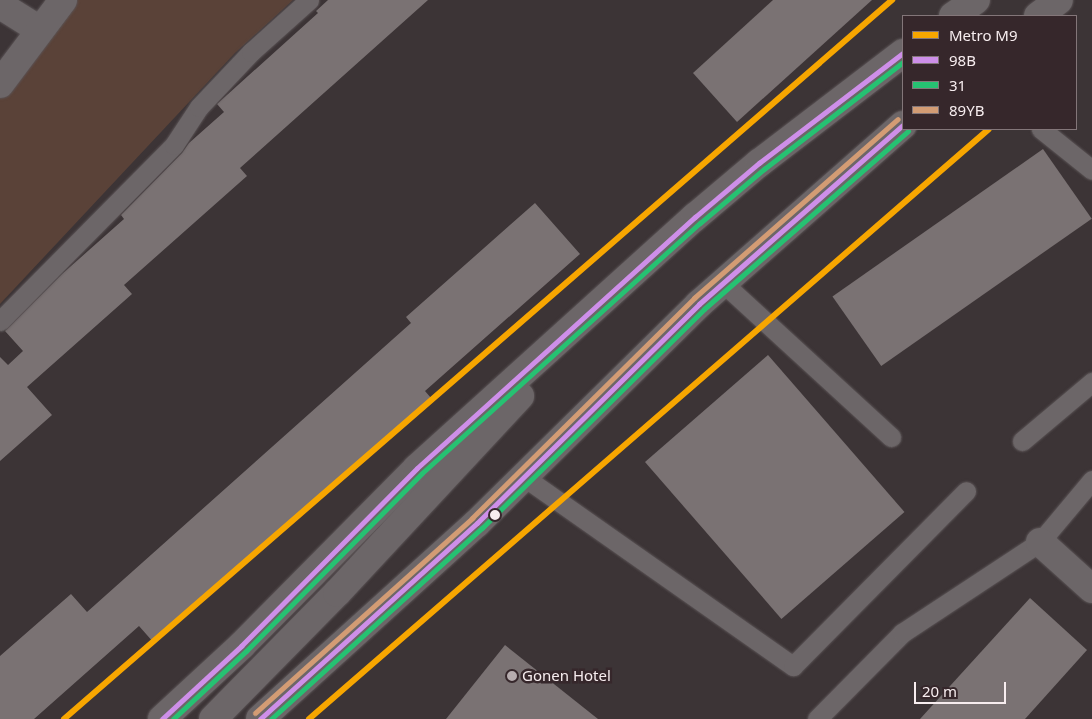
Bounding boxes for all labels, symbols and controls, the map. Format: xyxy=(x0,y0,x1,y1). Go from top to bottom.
legend xyxy=(902,15,1077,130)
text: Metro M9 xyxy=(949,25,1018,45)
text: 98B xyxy=(949,50,976,70)
text: 31 xyxy=(949,75,966,95)
text: 89YB xyxy=(949,100,984,120)
unlabelled marker xyxy=(490,510,500,520)
place label: Gonen Hotel xyxy=(522,667,611,685)
marker: Gonen Hotel xyxy=(506,670,518,682)
scale bar xyxy=(917,672,1010,704)
text: 20 m xyxy=(922,681,957,701)

